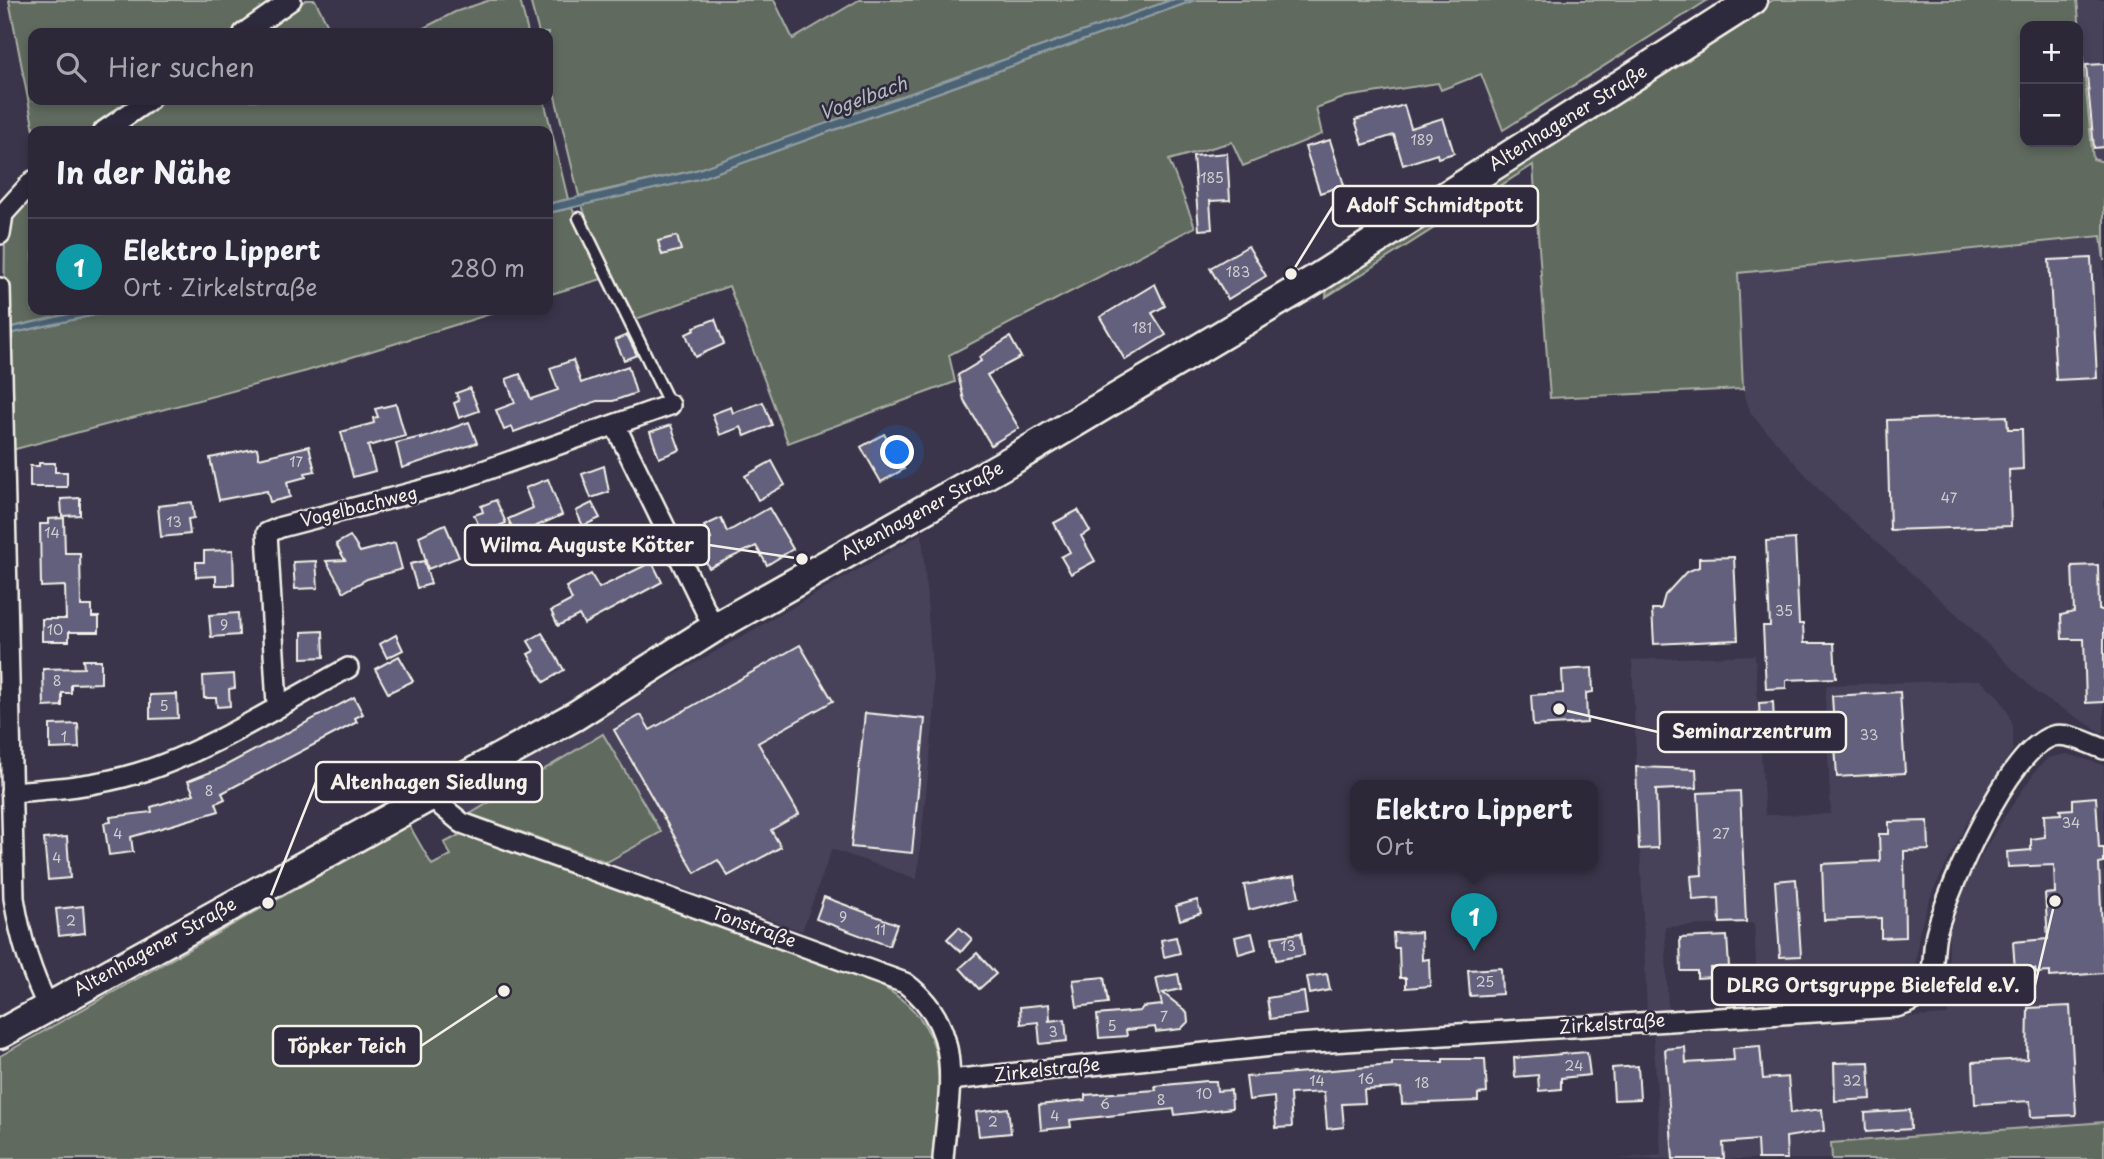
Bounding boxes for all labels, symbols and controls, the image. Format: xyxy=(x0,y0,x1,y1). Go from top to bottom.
map controls xyxy=(2020,21,2083,147)
button: + xyxy=(2020,21,2083,84)
search box xyxy=(28,28,553,105)
text: Hier suchen xyxy=(108,47,255,86)
icon: search xyxy=(52,48,90,86)
street label: Altenhagener Straße xyxy=(1483,57,1652,177)
water label: Vogelbach xyxy=(815,68,911,126)
button: − xyxy=(2020,84,2083,147)
house number: 189 xyxy=(1410,129,1434,150)
text: In der Nähe xyxy=(56,149,231,194)
house number: 185 xyxy=(1200,167,1224,188)
callout: Adolf Schmidtpott xyxy=(1333,186,1538,226)
text: Adolf Schmidtpott xyxy=(1346,190,1523,218)
text: Elektro Lippert xyxy=(123,230,320,269)
text: 1 xyxy=(74,250,85,285)
text: 280 m xyxy=(450,250,525,285)
house number: 183 xyxy=(1226,261,1250,282)
text: Ort · Zirkelstraße xyxy=(123,269,317,304)
house number: 181 xyxy=(1132,317,1152,338)
your location xyxy=(880,435,914,469)
house number: 17 xyxy=(289,451,303,472)
street label: Altenhagener Straße xyxy=(835,454,1008,566)
street label: Vogelbachweg xyxy=(297,478,420,533)
house number: 47 xyxy=(1941,487,1958,508)
house number: 13 xyxy=(166,511,182,532)
house number: 14 xyxy=(44,522,60,543)
callout: Wilma Auguste Kötter xyxy=(465,525,709,565)
text: Wilma Auguste Kötter xyxy=(480,530,694,558)
house number: 35 xyxy=(1775,600,1793,621)
house number: 9 xyxy=(220,614,228,635)
house number: 10 xyxy=(47,619,63,640)
house number: 8 xyxy=(53,670,61,691)
house number: 5 xyxy=(159,695,169,716)
callout: Seminarzentrum xyxy=(1658,712,1846,752)
text: Seminarzentrum xyxy=(1672,716,1832,744)
house number: 33 xyxy=(1860,724,1878,745)
house number: 1 xyxy=(61,726,67,747)
callout: Altenhagen Siedlung xyxy=(316,762,542,802)
text: Altenhagen Siedlung xyxy=(331,767,527,795)
house number: 8 xyxy=(205,780,213,801)
popup xyxy=(1350,780,1598,871)
text: Elektro Lippert xyxy=(1375,789,1573,828)
house number: 34 xyxy=(2062,812,2080,833)
house number: 4 xyxy=(113,823,123,844)
house number: 27 xyxy=(1712,823,1730,844)
text: Ort xyxy=(1375,828,1414,863)
house number: 4 xyxy=(52,847,62,868)
street label: Altenhagener Straße xyxy=(68,890,241,1002)
pin: 1 xyxy=(1451,893,1497,951)
street label: Tonstraße xyxy=(709,898,800,953)
house number: 9 xyxy=(839,906,847,927)
house number: 2 xyxy=(66,910,76,931)
house number: 11 xyxy=(874,919,886,940)
house number: 13 xyxy=(1280,935,1296,956)
callout: DLRG Ortsgruppe Bielefeld e.V. xyxy=(1712,965,2035,1005)
text: DLRG Ortsgruppe Bielefeld e.V. xyxy=(1727,970,2019,998)
house number: 25 xyxy=(1476,971,1494,992)
street label: Zirkelstraße xyxy=(1558,1005,1666,1040)
house number: 7 xyxy=(1160,1006,1168,1027)
house number: 5 xyxy=(1107,1015,1117,1036)
house number: 3 xyxy=(1048,1021,1058,1042)
callout: Töpker Teich xyxy=(273,1026,421,1066)
text: Töpker Teich xyxy=(288,1031,406,1059)
street label: Zirkelstraße xyxy=(992,1050,1101,1088)
house number: 24 xyxy=(1565,1055,1583,1076)
house number: 16 xyxy=(1358,1068,1374,1089)
house number: 14 xyxy=(1309,1070,1325,1091)
house number: 32 xyxy=(1843,1070,1861,1091)
house number: 18 xyxy=(1414,1072,1430,1093)
house number: 10 xyxy=(1196,1083,1212,1104)
house number: 8 xyxy=(1157,1089,1165,1110)
house number: 6 xyxy=(1100,1093,1110,1114)
house number: 4 xyxy=(1050,1105,1060,1126)
house number: 2 xyxy=(988,1111,998,1132)

